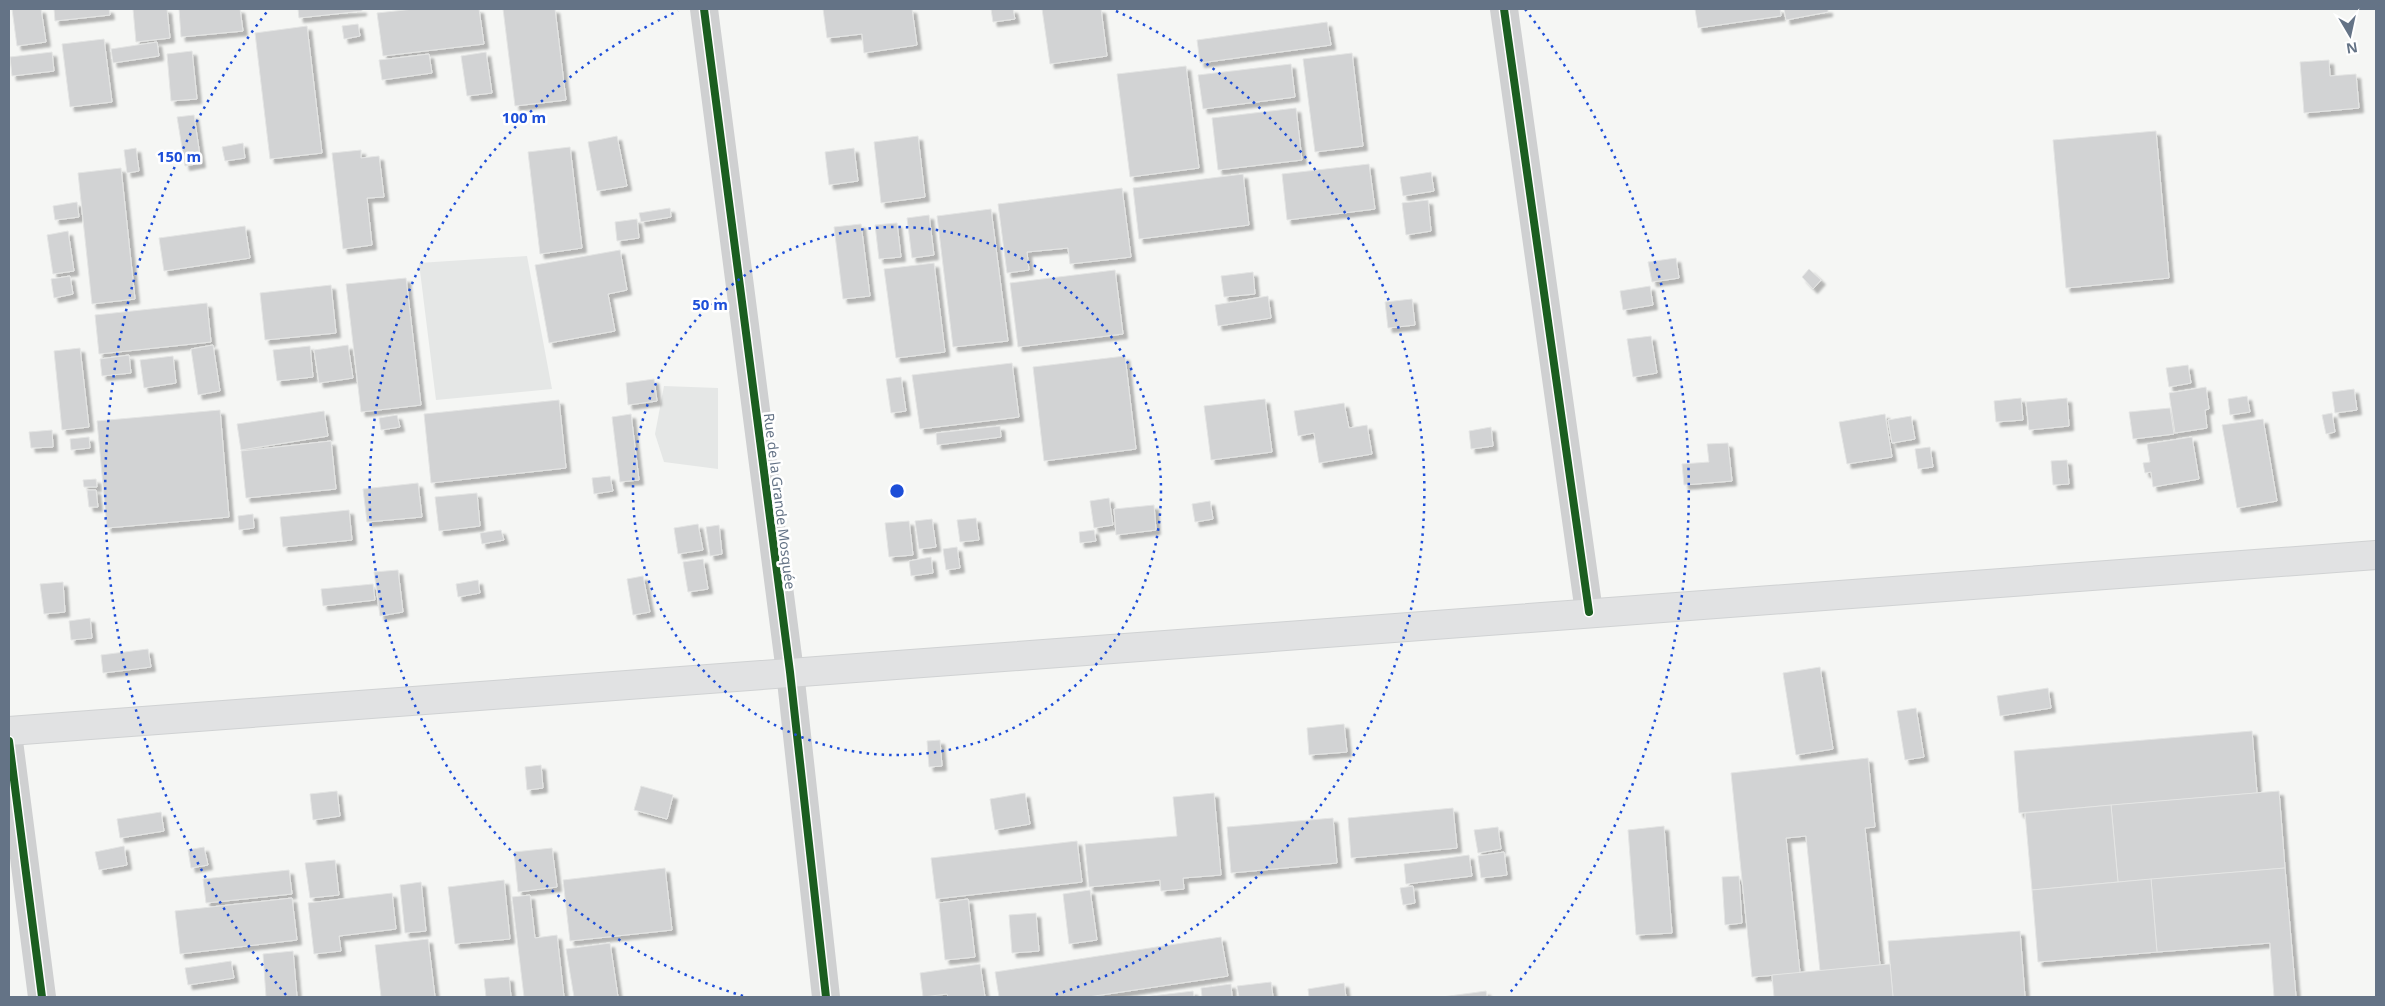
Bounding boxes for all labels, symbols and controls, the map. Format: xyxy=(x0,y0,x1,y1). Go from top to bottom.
north arrow xyxy=(2325,10,2375,60)
text: N xyxy=(2345,38,2359,59)
text: 100 m xyxy=(502,107,546,127)
text: 150 m xyxy=(157,146,201,166)
text: 50 m xyxy=(692,294,728,314)
street label: Rue de la Grande Mosquée xyxy=(760,412,800,590)
centre of rings xyxy=(888,482,906,500)

